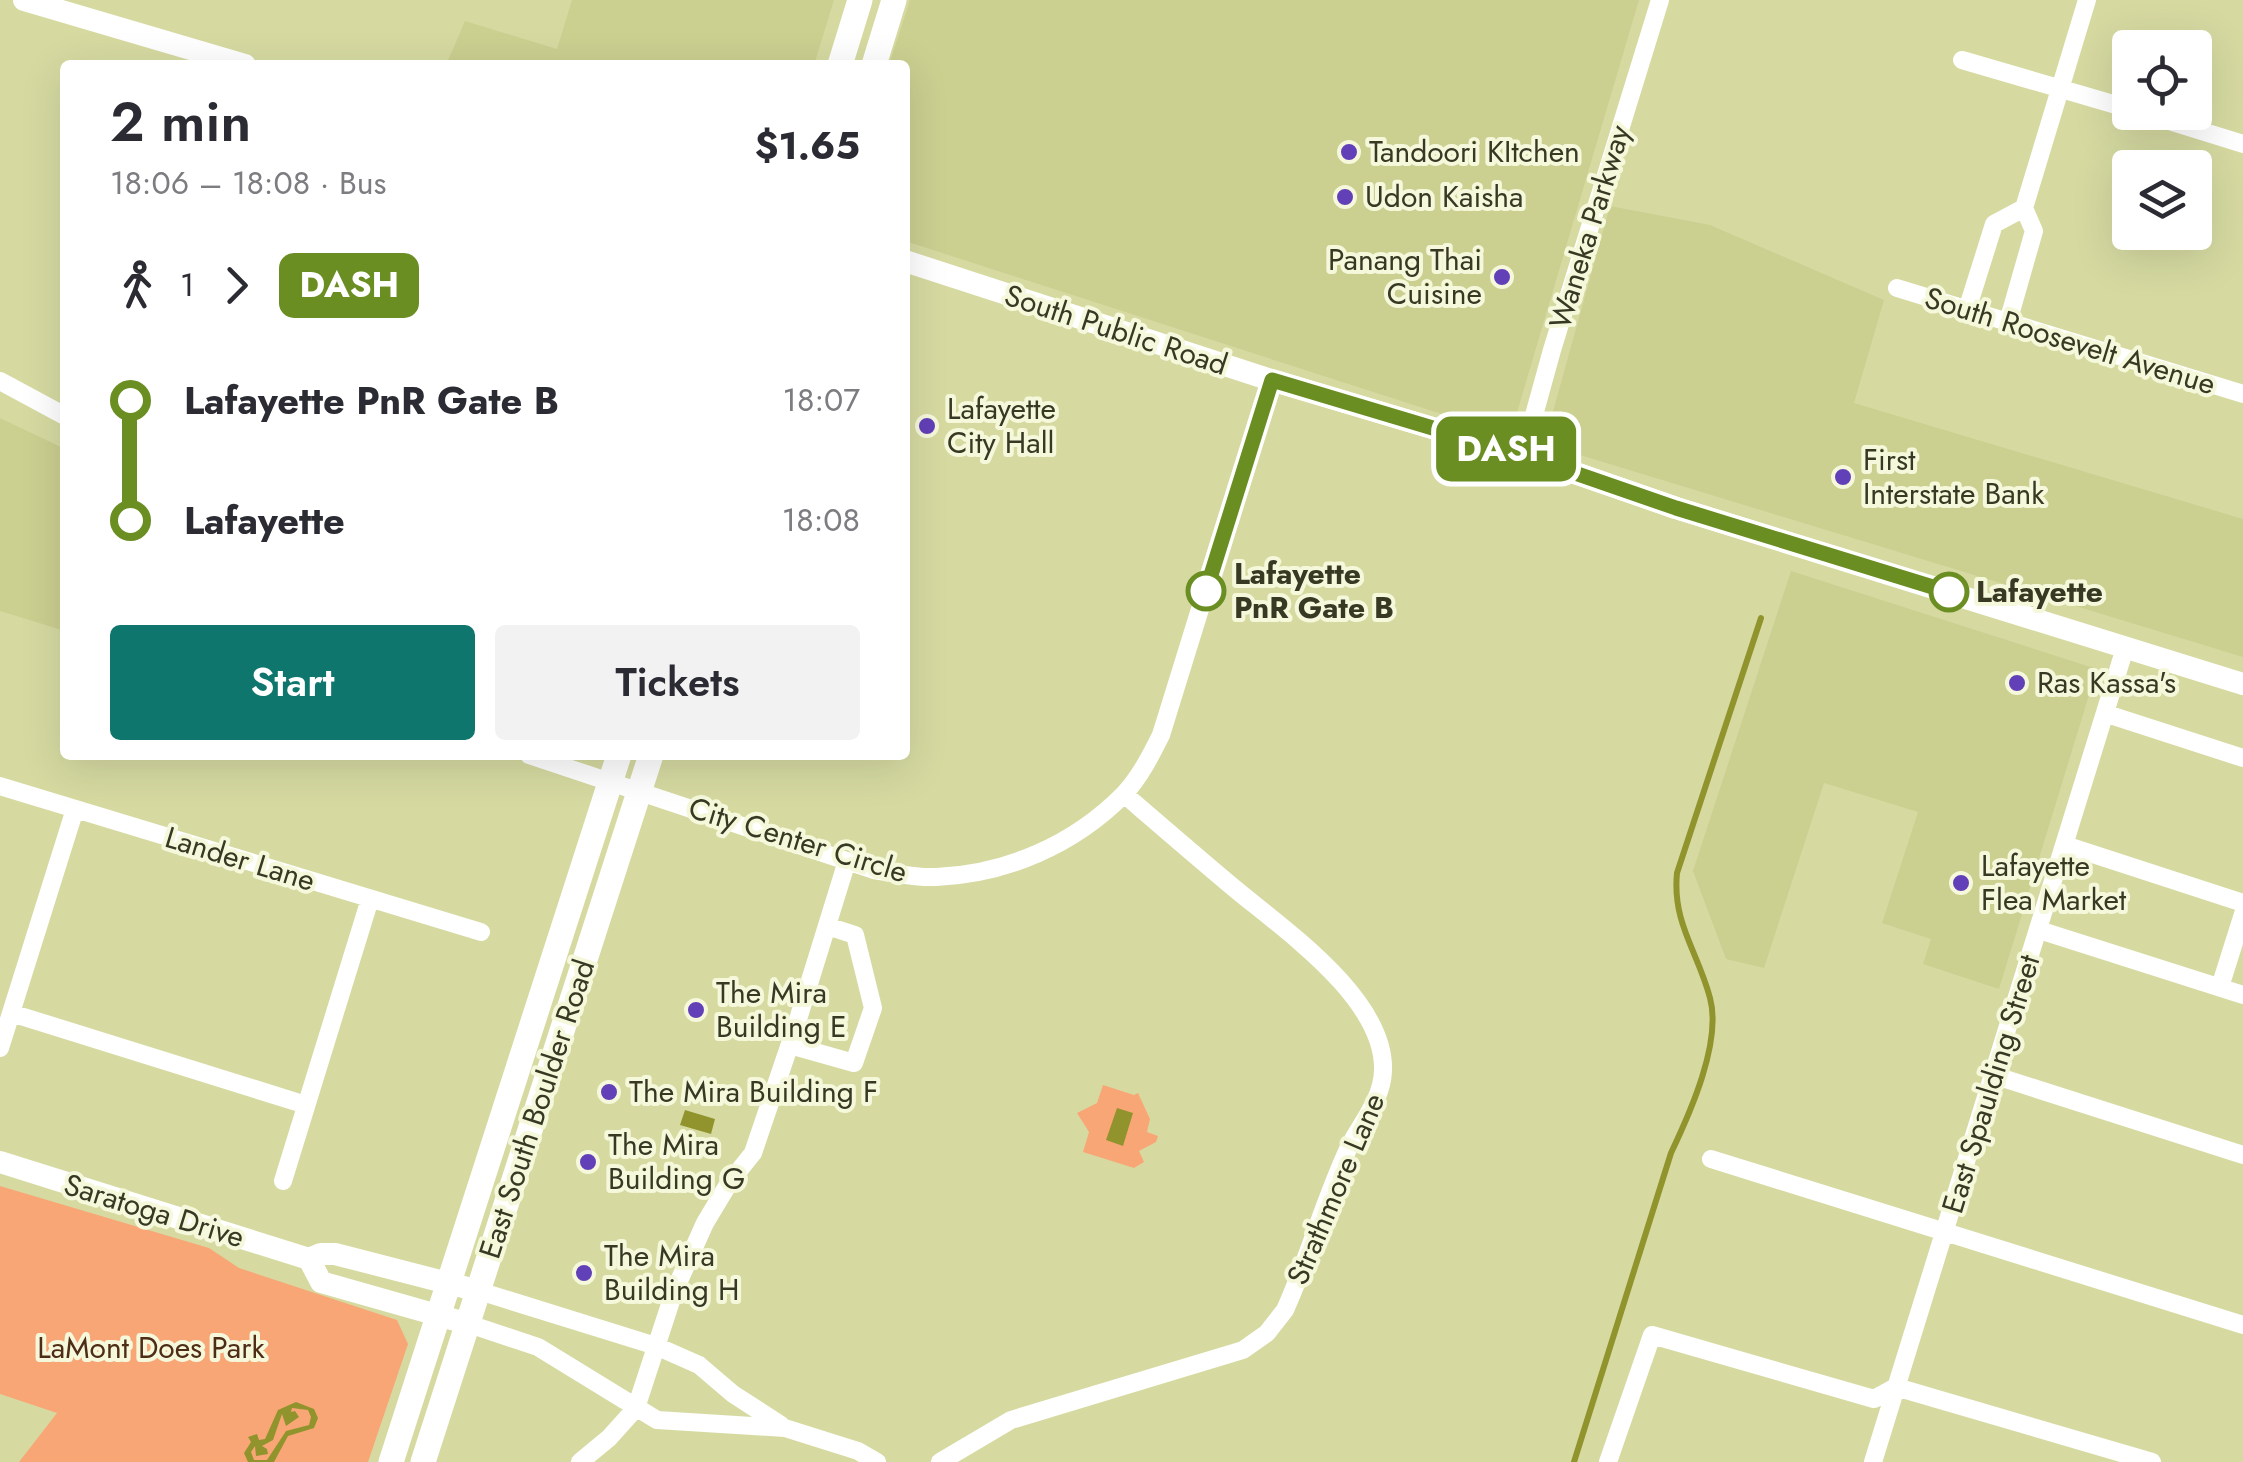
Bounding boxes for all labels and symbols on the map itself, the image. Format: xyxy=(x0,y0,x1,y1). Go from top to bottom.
street label: Waneka Parkway xyxy=(1538,119,1641,334)
place label: Tandoori KItchen xyxy=(1369,130,1580,173)
marker: Tandoori KItchen xyxy=(1338,141,1360,163)
place label: Udon Kaisha xyxy=(1365,175,1523,218)
marker: Udon Kaisha xyxy=(1334,186,1356,208)
place label: Panang Thai Cuisine xyxy=(1328,238,1482,315)
marker: Panang Thai Cuisine xyxy=(1491,266,1513,288)
street label: South Public Road xyxy=(999,273,1233,386)
street label: South Roosevelt Avenue xyxy=(1919,276,2221,405)
place label: Lafayette City Hall xyxy=(947,387,1056,464)
marker: Lafayette City Hall xyxy=(916,415,938,437)
line badge: DASH xyxy=(1436,416,1576,482)
place label: First Interstate Bank xyxy=(1863,438,2045,515)
marker: First Interstate Bank xyxy=(1832,466,1854,488)
place label: Lafayette PnR Gate B xyxy=(1234,552,1394,629)
place label: Lafayette xyxy=(1976,570,2103,613)
marker: Lafayette PnR Gate B xyxy=(1187,572,1225,610)
marker: Lafayette xyxy=(1930,573,1968,611)
place label: Ras Kassa's xyxy=(2037,661,2176,704)
marker: Ras Kassa's xyxy=(2006,672,2028,694)
street label: City Center Circle xyxy=(684,786,913,893)
street label: Lander Lane xyxy=(160,815,320,902)
place label: Lafayette Flea Market xyxy=(1981,844,2127,921)
marker: Lafayette Flea Market xyxy=(1950,872,1972,894)
street label: East Spaulding Street xyxy=(1931,949,2051,1218)
street label: East South Boulder Road xyxy=(468,954,605,1264)
place label: The Mira Building E xyxy=(716,971,846,1048)
marker: The Mira Building E xyxy=(685,999,707,1021)
place label: The Mira Building F xyxy=(629,1070,878,1113)
marker: The Mira Building F xyxy=(598,1081,620,1103)
street label: Strathmore Lane xyxy=(1276,1086,1395,1291)
place label: The Mira Building G xyxy=(608,1123,745,1200)
marker: The Mira Building G xyxy=(577,1151,599,1173)
street label: Saratoga Drive xyxy=(59,1163,250,1258)
place label: The Mira Building H xyxy=(604,1234,739,1311)
marker: The Mira Building H xyxy=(573,1262,595,1284)
park label: LaMont Does Park xyxy=(37,1326,265,1369)

